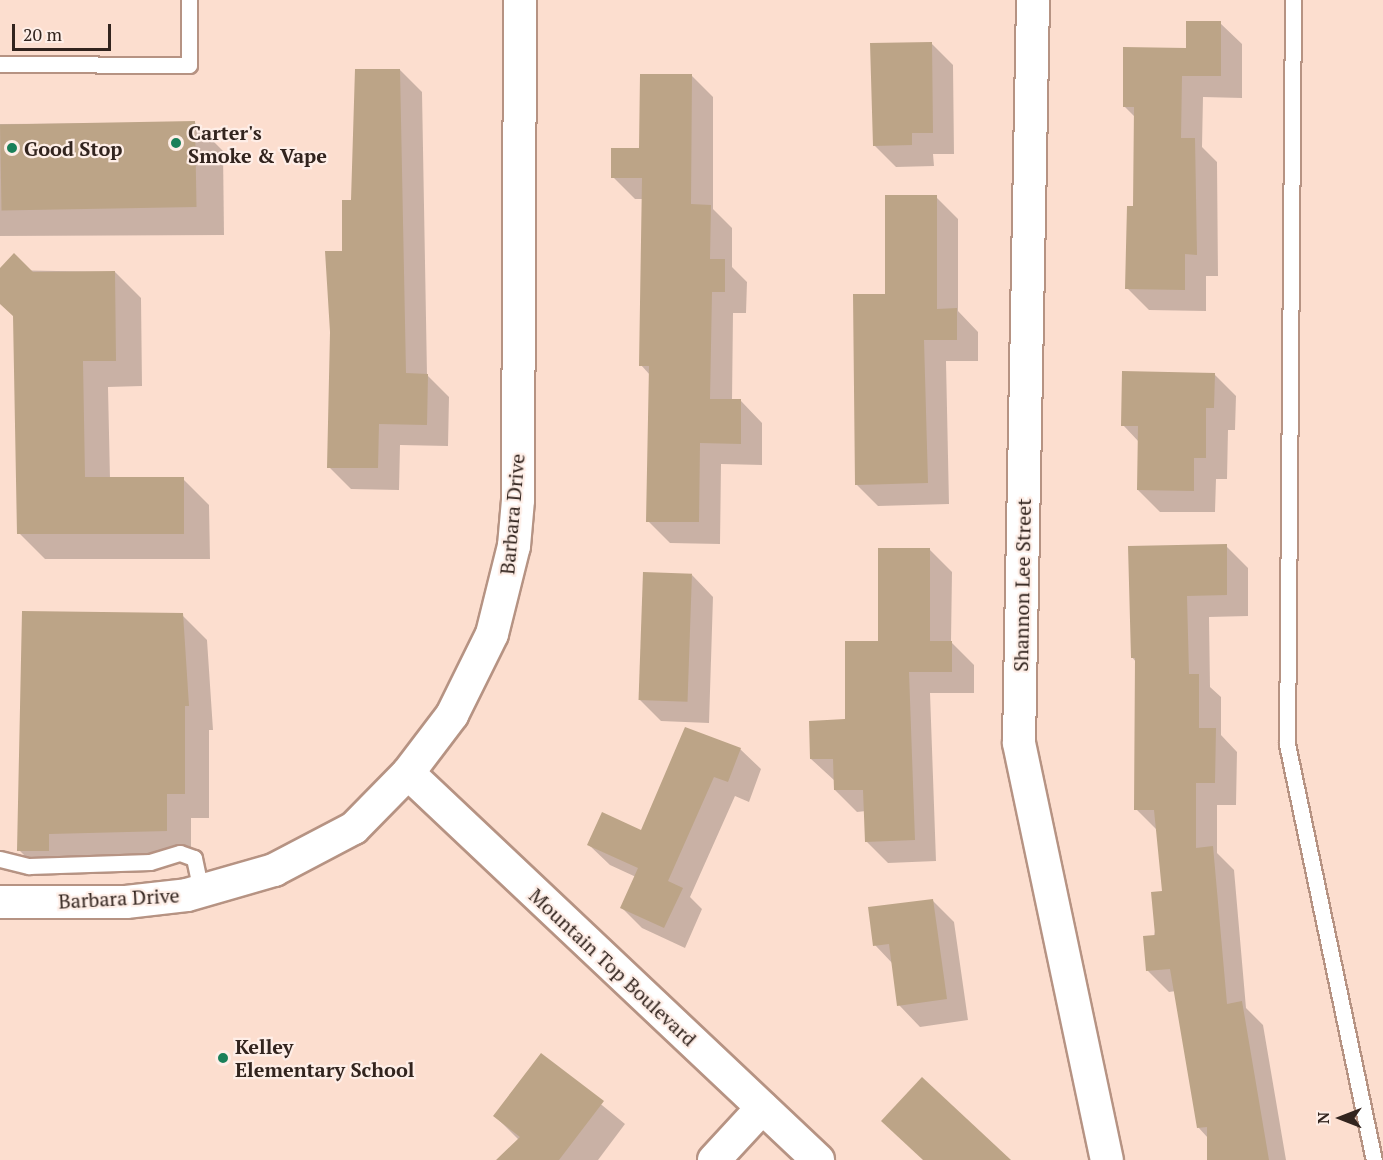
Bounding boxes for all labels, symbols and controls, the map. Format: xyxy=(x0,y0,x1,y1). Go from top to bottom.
scale bar xyxy=(15,12,114,50)
text: 20 m xyxy=(23,22,62,46)
place label: Carter's Smoke & Vape xyxy=(188,120,327,167)
place label: Good Stop xyxy=(24,136,123,160)
marker: Carter's Smoke & Vape xyxy=(169,136,183,150)
marker: Good Stop xyxy=(5,141,19,155)
street label: Barbara Drive xyxy=(495,452,529,576)
street label: Shannon Lee Street xyxy=(1008,498,1036,672)
street label: Barbara Drive xyxy=(58,883,180,913)
street label: Mountain Top Boulevard xyxy=(524,883,702,1051)
place label: Kelley Elementary School xyxy=(235,1034,414,1081)
marker: Kelley Elementary School xyxy=(216,1051,230,1065)
north arrow xyxy=(1311,1088,1371,1148)
text: N xyxy=(1312,1112,1334,1124)

